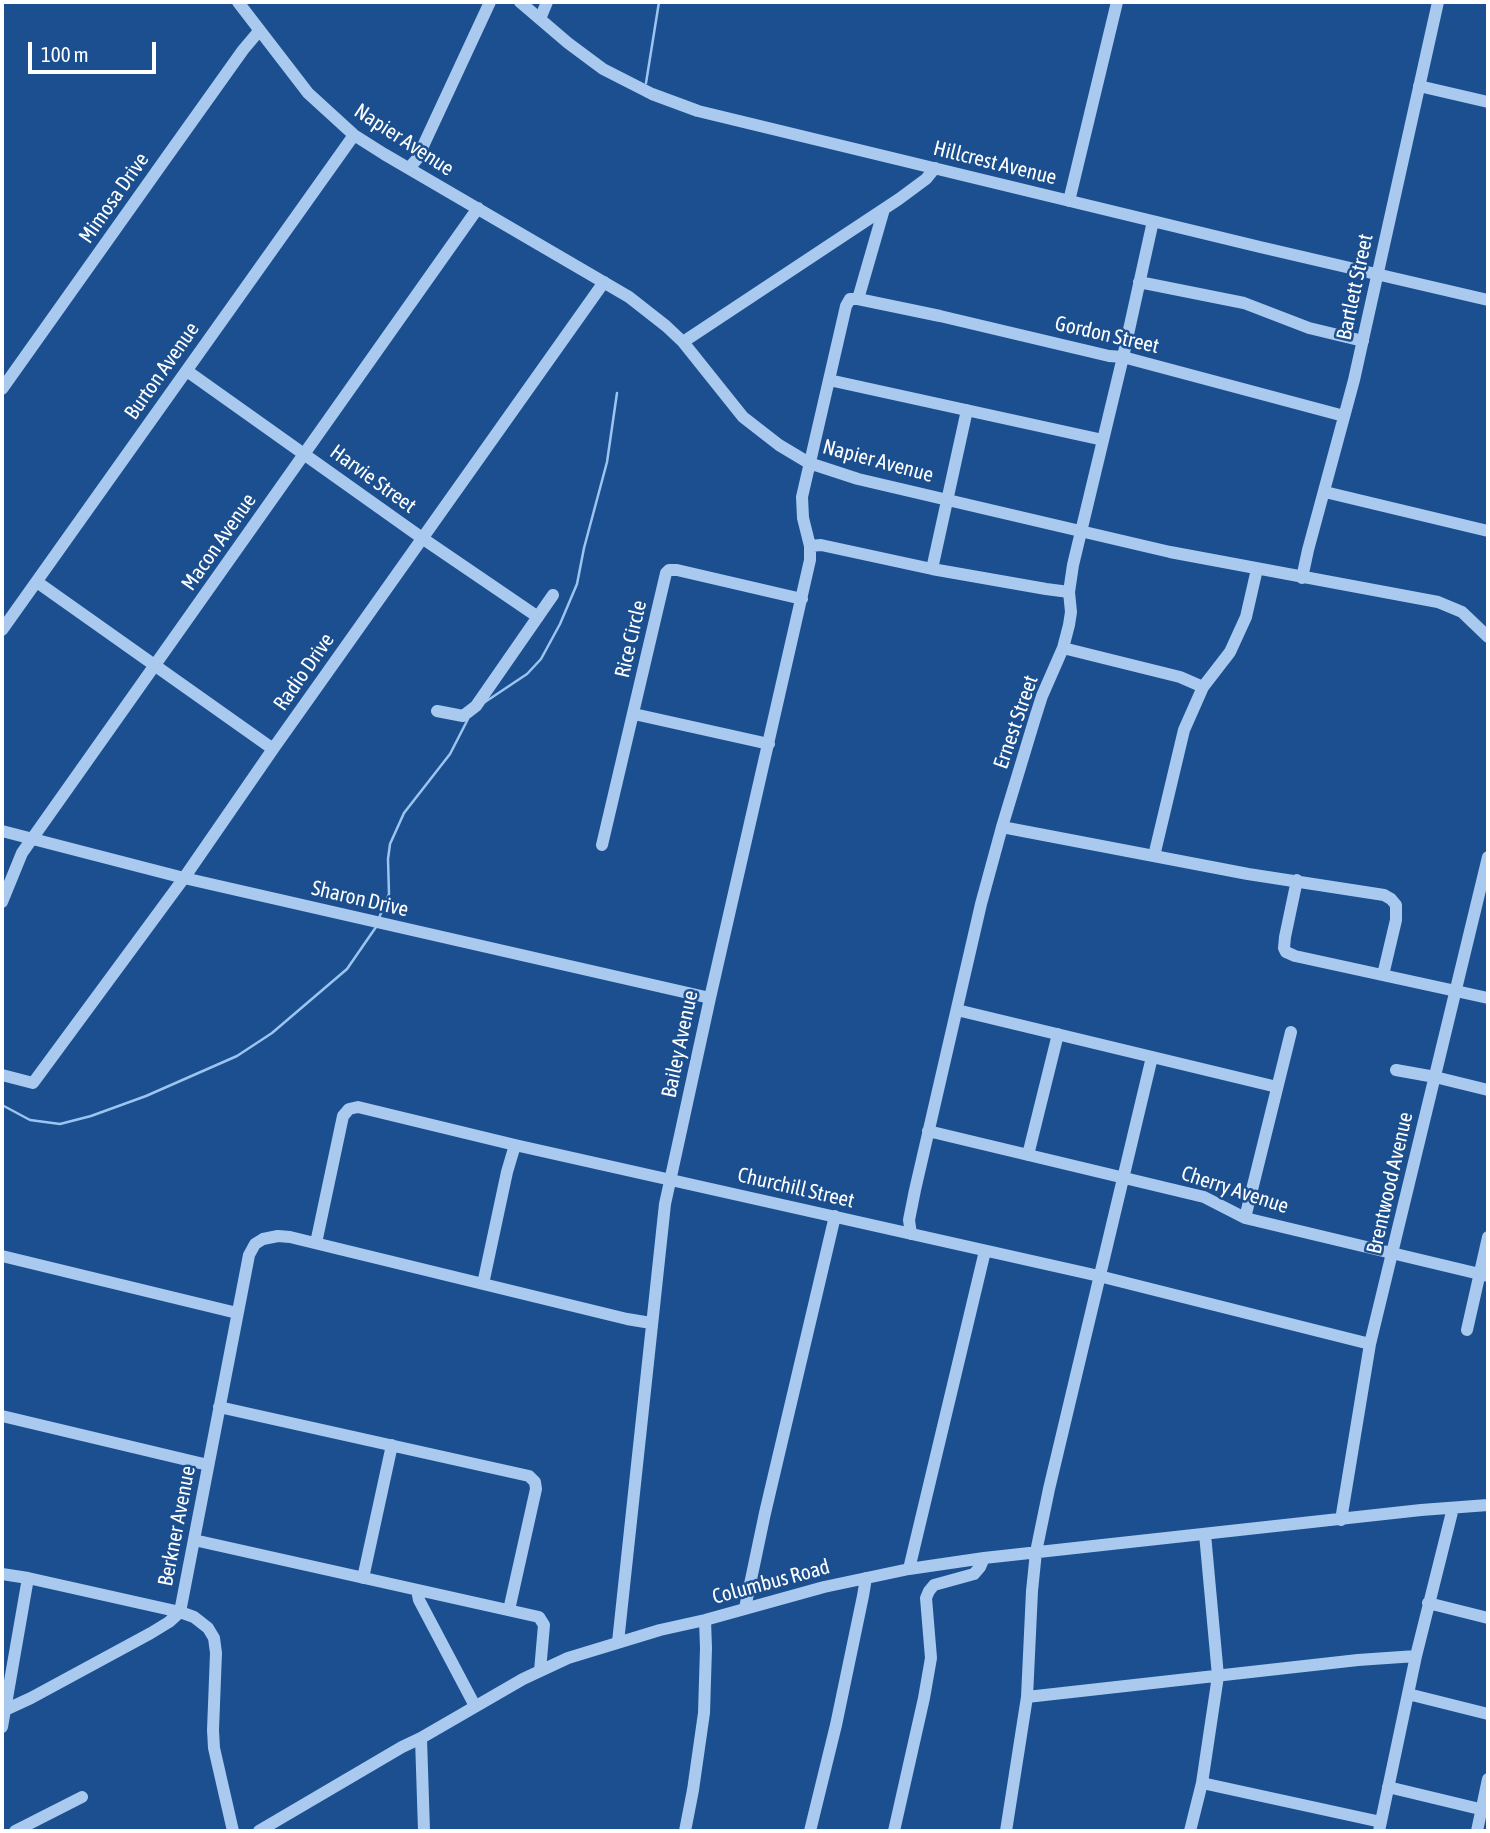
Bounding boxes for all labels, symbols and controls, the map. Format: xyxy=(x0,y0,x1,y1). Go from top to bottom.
scale bar xyxy=(32,28,159,72)
text: 100 m xyxy=(41,42,89,66)
street label: Napier Avenue xyxy=(349,98,459,182)
street label: Hillcrest Avenue xyxy=(931,136,1059,190)
street label: Mimosa Drive xyxy=(74,148,154,248)
street label: Bartlett Street xyxy=(1331,232,1379,342)
street label: Gordon Street xyxy=(1052,311,1162,359)
street label: Burton Avenue xyxy=(119,317,205,425)
street label: Napier Avenue xyxy=(820,434,936,488)
street label: Harvie Street xyxy=(325,439,421,519)
street label: Macon Avenue xyxy=(176,489,262,595)
street label: Rice Circle xyxy=(610,598,652,680)
street label: Radio Drive xyxy=(268,629,340,715)
street label: Ernest Street xyxy=(988,672,1044,772)
street label: Sharon Drive xyxy=(309,876,411,922)
street label: Bailey Avenue xyxy=(656,988,704,1100)
street label: Brentwood Avenue xyxy=(1361,1110,1419,1256)
street label: Cherry Avenue xyxy=(1178,1161,1292,1219)
street label: Churchill Street xyxy=(735,1162,857,1214)
street label: Berkner Avenue xyxy=(153,1464,201,1588)
street label: Columbus Road xyxy=(709,1554,833,1610)

